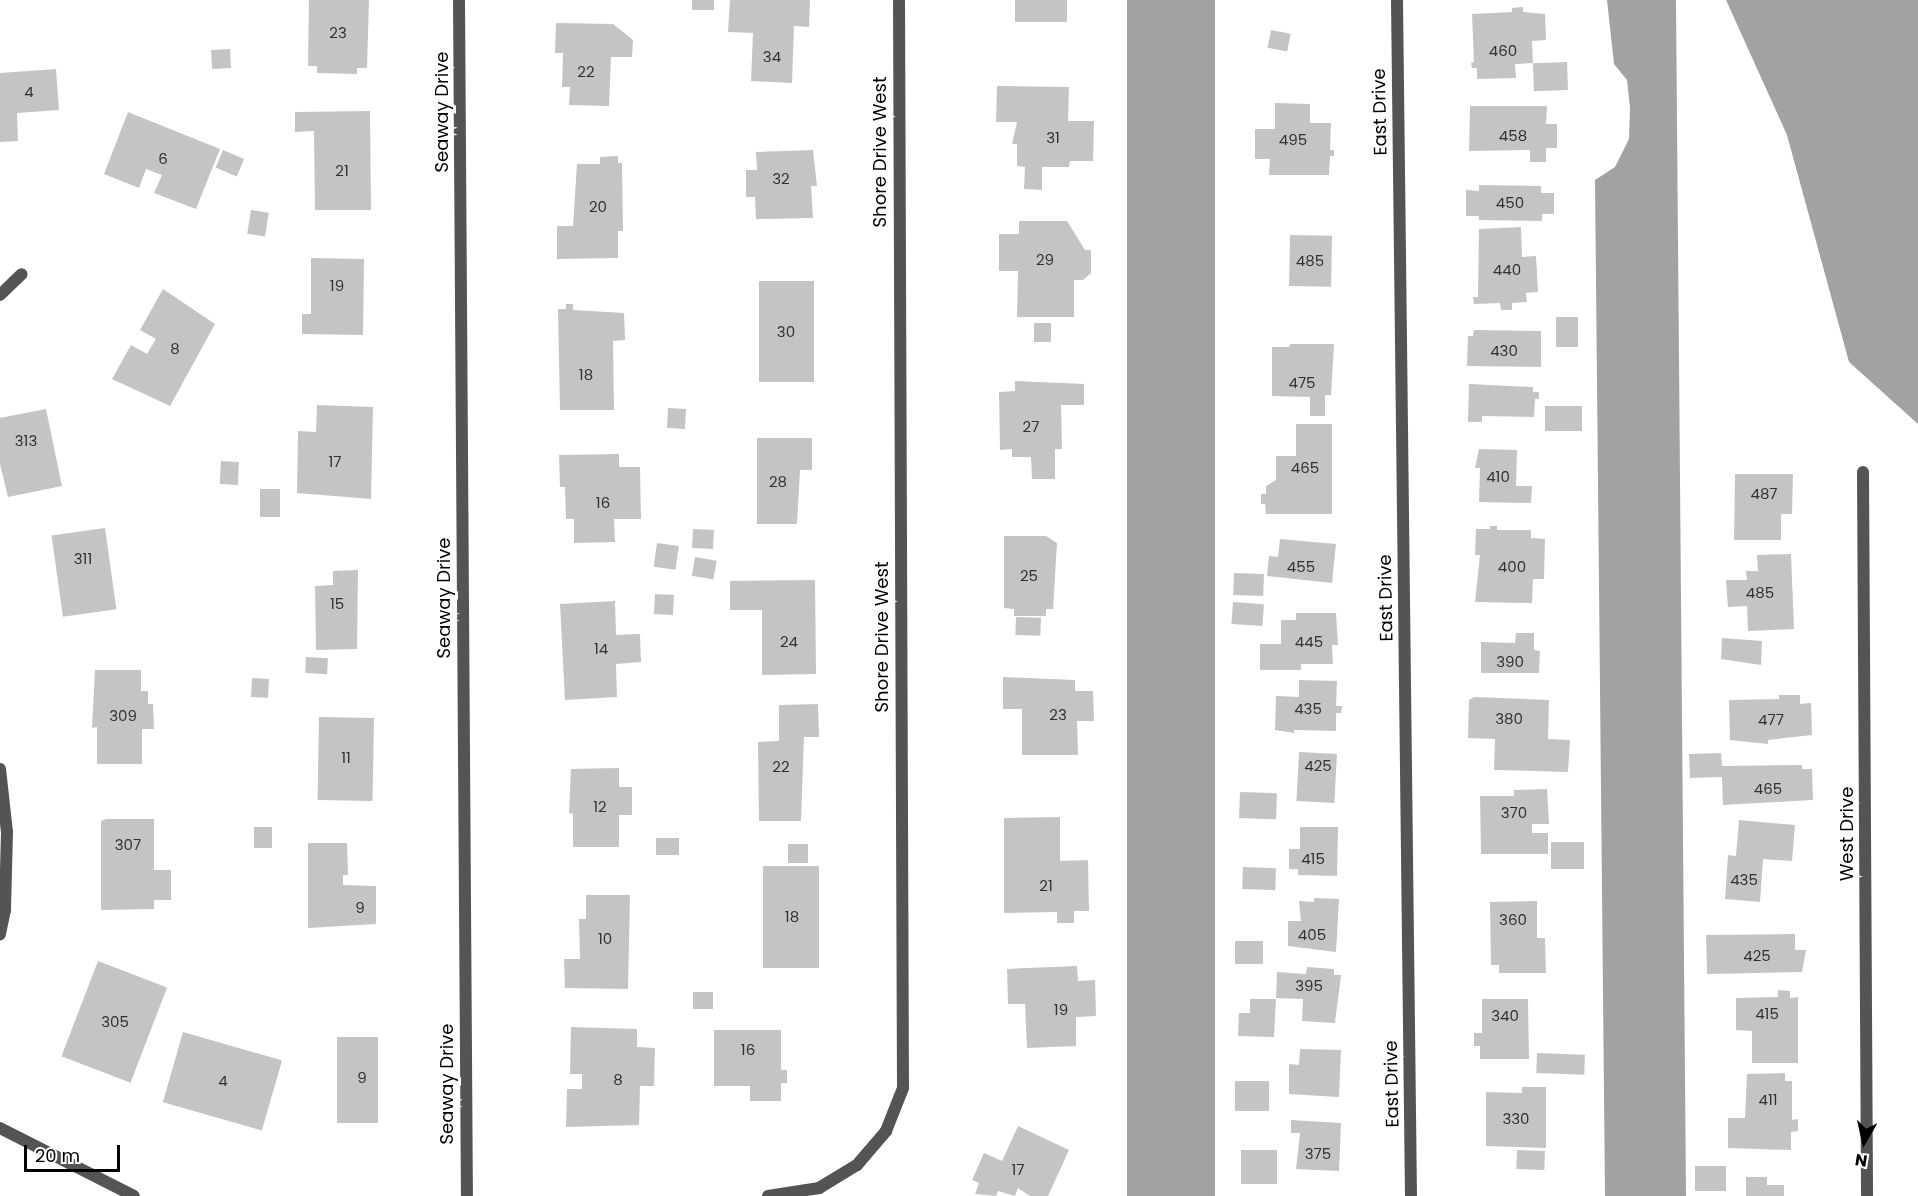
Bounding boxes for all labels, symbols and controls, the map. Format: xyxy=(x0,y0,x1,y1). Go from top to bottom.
house number: 23 xyxy=(329,24,347,42)
house number: 460 xyxy=(1489,42,1517,60)
house number: 34 xyxy=(763,48,781,66)
street label: Seaway Drive xyxy=(431,52,453,172)
house number: 22 xyxy=(577,63,595,81)
street label: East Drive xyxy=(1368,68,1392,156)
street label: Shore Drive West xyxy=(869,77,891,227)
house number: 4 xyxy=(24,83,34,101)
house number: 458 xyxy=(1499,127,1527,145)
house number: 31 xyxy=(1046,129,1060,147)
house number: 495 xyxy=(1279,131,1307,149)
house number: 6 xyxy=(158,150,168,168)
house number: 21 xyxy=(335,162,349,180)
house number: 32 xyxy=(772,170,790,188)
house number: 450 xyxy=(1496,194,1524,212)
house number: 20 xyxy=(589,198,607,216)
house number: 29 xyxy=(1036,251,1054,269)
house number: 485 xyxy=(1296,252,1324,270)
house number: 440 xyxy=(1493,261,1521,279)
house number: 19 xyxy=(330,277,344,295)
house number: 30 xyxy=(777,323,795,341)
house number: 8 xyxy=(170,340,180,358)
house number: 430 xyxy=(1490,342,1518,360)
house number: 18 xyxy=(579,366,593,384)
house number: 475 xyxy=(1288,374,1316,392)
house number: 27 xyxy=(1023,418,1039,436)
house number: 313 xyxy=(15,432,37,450)
house number: 17 xyxy=(329,453,341,471)
house number: 465 xyxy=(1291,459,1319,477)
house number: 410 xyxy=(1486,468,1510,486)
house number: 28 xyxy=(769,473,787,491)
house number: 487 xyxy=(1750,485,1778,503)
house number: 16 xyxy=(596,494,610,512)
street label: Seaway Drive xyxy=(433,538,455,658)
house number: 311 xyxy=(74,550,92,568)
street label: East Drive xyxy=(1374,554,1398,642)
house number: 455 xyxy=(1287,558,1315,576)
house number: 400 xyxy=(1498,558,1526,576)
street label: Shore Drive West xyxy=(871,562,893,712)
house number: 25 xyxy=(1020,567,1038,585)
house number: 485 xyxy=(1746,584,1774,602)
house number: 15 xyxy=(330,595,344,613)
house number: 24 xyxy=(780,633,798,651)
house number: 445 xyxy=(1295,633,1323,651)
house number: 14 xyxy=(594,640,608,658)
house number: 390 xyxy=(1496,653,1524,671)
house number: 435 xyxy=(1294,700,1322,718)
house number: 23 xyxy=(1049,706,1067,724)
house number: 309 xyxy=(109,707,137,725)
house number: 380 xyxy=(1495,710,1523,728)
house number: 477 xyxy=(1758,711,1784,729)
house number: 11 xyxy=(341,749,351,767)
house number: 425 xyxy=(1304,757,1332,775)
house number: 22 xyxy=(772,758,790,776)
house number: 465 xyxy=(1754,780,1782,798)
street label: West Drive xyxy=(1836,787,1858,881)
house number: 12 xyxy=(593,798,607,816)
house number: 370 xyxy=(1501,804,1527,822)
house number: 307 xyxy=(115,836,141,854)
house number: 415 xyxy=(1301,850,1325,868)
house number: 435 xyxy=(1730,871,1758,889)
house number: 21 xyxy=(1039,877,1053,895)
house number: 9 xyxy=(355,899,365,917)
house number: 18 xyxy=(785,908,799,926)
house number: 360 xyxy=(1499,911,1527,929)
house number: 405 xyxy=(1298,926,1326,944)
house number: 10 xyxy=(598,930,612,948)
house number: 425 xyxy=(1743,947,1771,965)
house number: 395 xyxy=(1295,977,1323,995)
house number: 19 xyxy=(1054,1001,1068,1019)
house number: 415 xyxy=(1755,1005,1779,1023)
house number: 340 xyxy=(1491,1007,1519,1025)
house number: 305 xyxy=(101,1013,129,1031)
street label: Seaway Drive xyxy=(436,1024,458,1144)
street label: East Drive xyxy=(1380,1040,1404,1128)
house number: 16 xyxy=(741,1041,755,1059)
house number: 9 xyxy=(357,1069,367,1087)
house number: 8 xyxy=(613,1071,623,1089)
house number: 4 xyxy=(218,1072,228,1090)
house number: 411 xyxy=(1758,1091,1778,1109)
house number: 330 xyxy=(1502,1110,1530,1128)
north arrow xyxy=(1834,1112,1894,1172)
scale bar xyxy=(27,1133,123,1171)
text: 20 m xyxy=(35,1143,80,1168)
house number: 375 xyxy=(1305,1145,1331,1163)
text: N xyxy=(1853,1148,1869,1173)
house number: 17 xyxy=(1012,1161,1024,1179)

